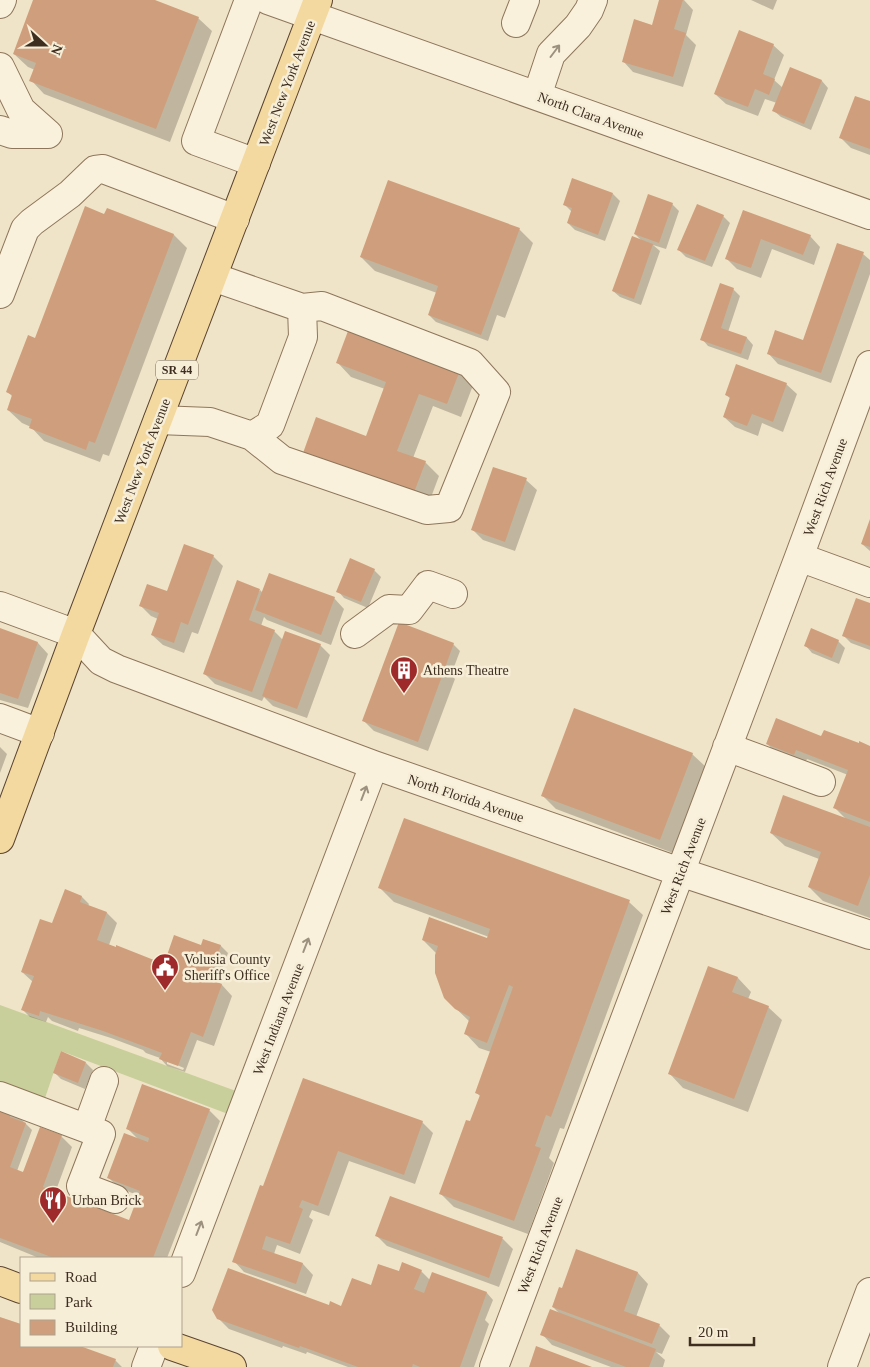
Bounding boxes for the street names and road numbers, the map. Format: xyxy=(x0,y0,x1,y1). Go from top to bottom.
street label: West New York Avenue xyxy=(257,18,318,148)
street label: North Clara Avenue xyxy=(536,89,646,142)
road number: SR 44 xyxy=(156,360,198,380)
street label: West New York Avenue xyxy=(112,396,173,526)
street label: West Rich Avenue xyxy=(801,436,850,538)
street label: North Florida Avenue xyxy=(406,772,526,825)
street label: West Rich Avenue xyxy=(658,815,709,917)
street label: West Indiana Avenue xyxy=(250,961,307,1077)
street label: West Rich Avenue xyxy=(515,1194,566,1296)

